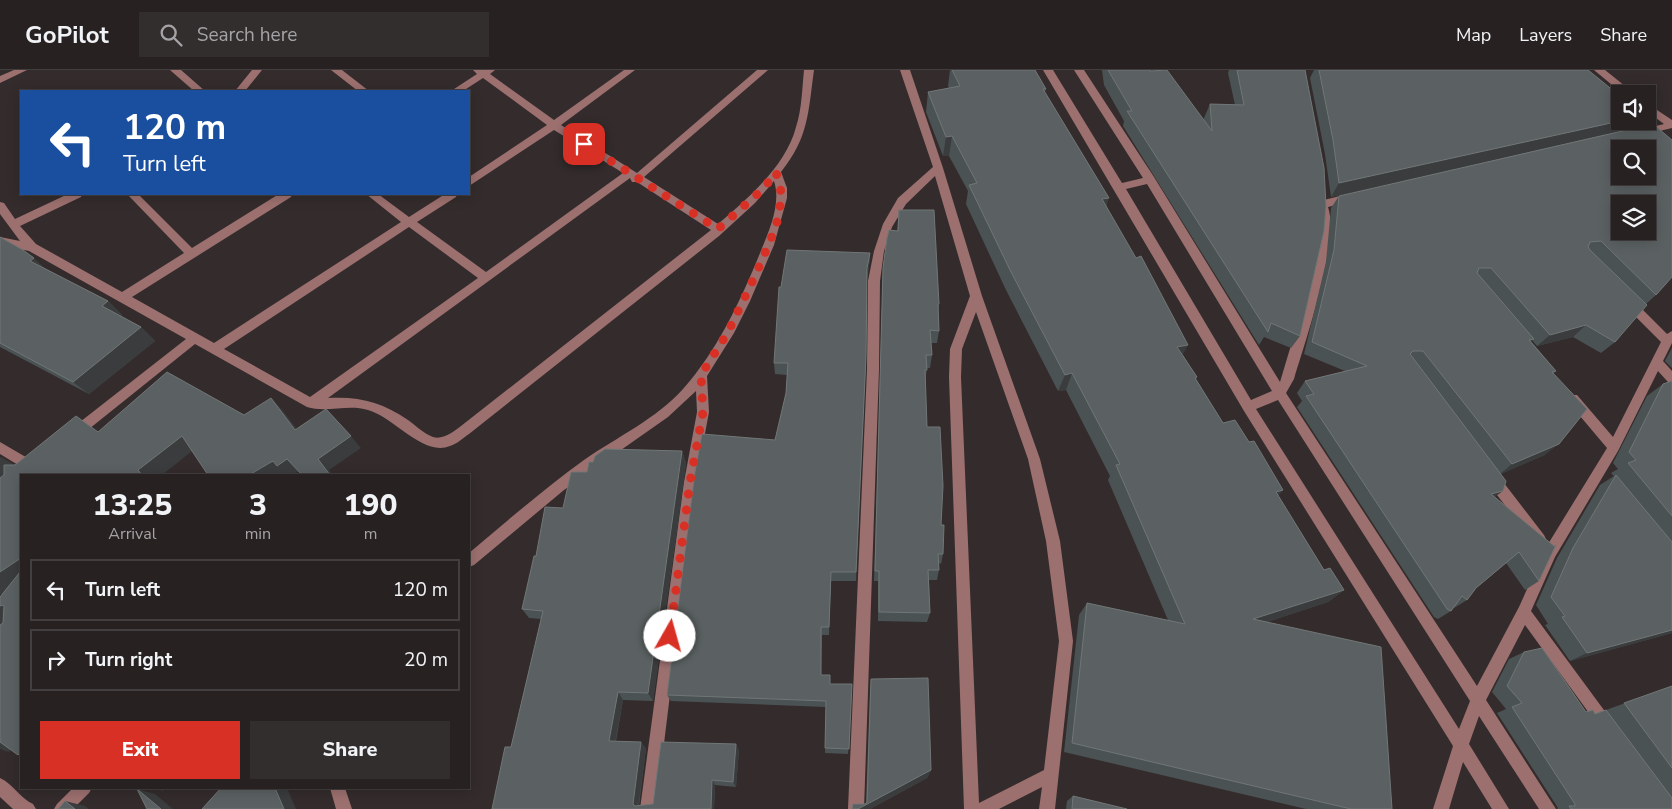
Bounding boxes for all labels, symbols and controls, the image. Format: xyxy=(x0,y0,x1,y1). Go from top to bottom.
search box xyxy=(139,12,489,57)
text: GoPilot xyxy=(25,19,109,51)
icon: search xyxy=(157,21,185,49)
text: Search here xyxy=(197,22,297,48)
text: Map xyxy=(1456,23,1491,47)
text: Layers xyxy=(1519,23,1572,47)
text: Share xyxy=(1600,23,1647,47)
map controls xyxy=(1611,85,1656,240)
button: sound xyxy=(1611,85,1656,130)
text: 120 m xyxy=(123,104,226,151)
icon: left xyxy=(40,110,105,175)
pin xyxy=(563,123,605,165)
icon: arrive xyxy=(570,130,598,158)
button: search xyxy=(1611,140,1656,185)
text: Turn left xyxy=(123,149,206,179)
button: layers xyxy=(1611,195,1656,240)
text: 13:25 xyxy=(92,485,172,526)
text: 3 xyxy=(249,485,267,526)
text: 190 xyxy=(344,485,398,526)
text: Arrival xyxy=(108,523,156,545)
text: min xyxy=(245,523,271,545)
text: m xyxy=(364,523,377,545)
icon: left xyxy=(42,576,70,604)
text: Turn left xyxy=(85,577,160,603)
text: 120 m xyxy=(393,577,448,603)
position arrow xyxy=(643,609,695,661)
icon: right xyxy=(42,646,70,674)
text: Turn right xyxy=(85,647,172,673)
text: 20 m xyxy=(404,647,448,673)
button: Exit xyxy=(40,721,240,779)
button: Share xyxy=(250,721,450,779)

